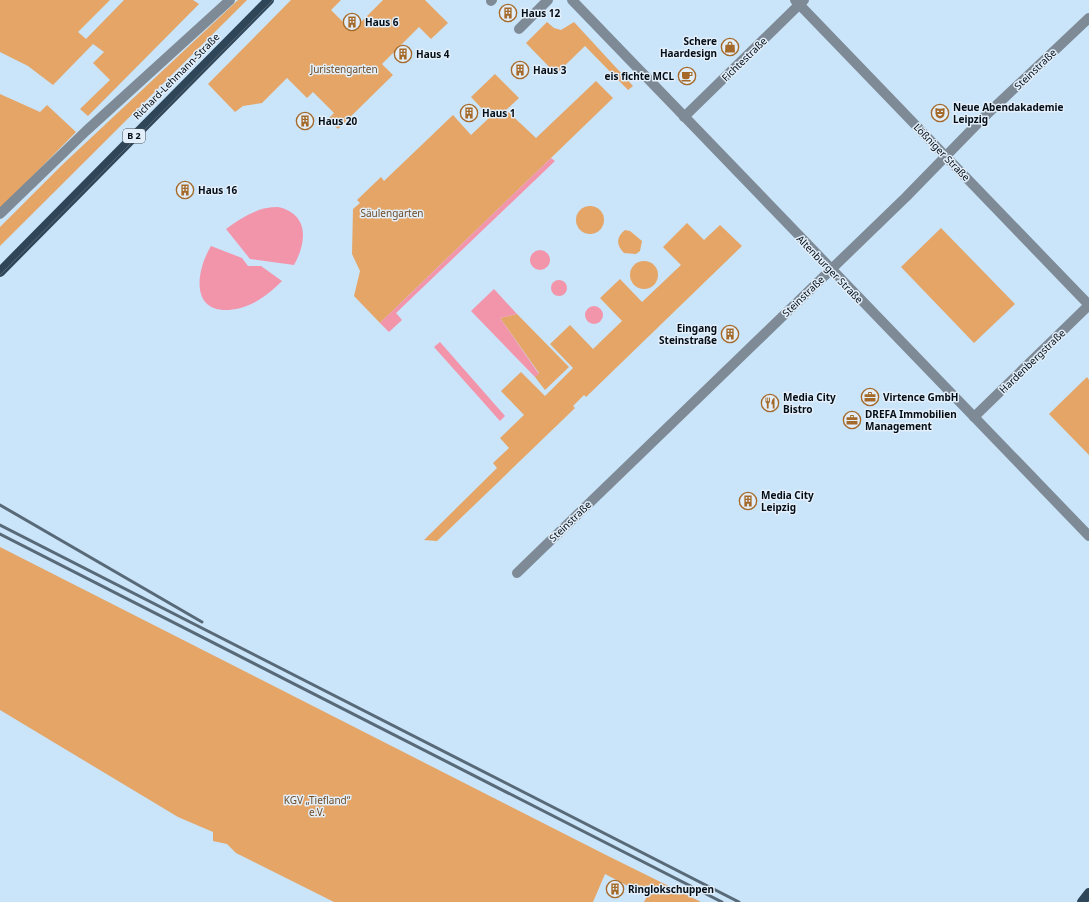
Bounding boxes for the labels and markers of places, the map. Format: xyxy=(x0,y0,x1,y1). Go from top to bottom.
building icon: Haus 12 xyxy=(498,3,518,23)
place label: Haus 12 xyxy=(521,6,560,20)
building icon: Haus 6 xyxy=(342,12,362,32)
place label: Haus 6 xyxy=(365,15,399,29)
place label: Schere Haardesign xyxy=(660,34,717,60)
shop icon: Schere Haardesign xyxy=(720,37,740,57)
building icon: Haus 4 xyxy=(393,44,413,64)
place label: Haus 4 xyxy=(416,47,450,61)
building icon: Haus 3 xyxy=(510,60,530,80)
place label: Haus 3 xyxy=(533,63,567,77)
cafe icon: eis fichte MCL xyxy=(677,66,697,86)
place label: eis fichte MCL xyxy=(605,69,674,83)
place label: Neue Abendakademie Leipzig xyxy=(953,100,1063,126)
building icon: Haus 1 xyxy=(459,103,479,123)
theatre icon: Neue Abendakademie Leipzig xyxy=(930,103,950,123)
place label: Haus 1 xyxy=(482,106,515,120)
building icon: Haus 20 xyxy=(295,111,315,131)
place label: Haus 20 xyxy=(318,114,357,128)
building icon: Haus 16 xyxy=(175,180,195,200)
place label: Haus 16 xyxy=(198,183,237,197)
place label: Eingang Steinstraße xyxy=(659,321,717,347)
building icon: Eingang Steinstraße xyxy=(720,324,740,344)
office icon: Virtence GmbH xyxy=(860,387,880,407)
place label: Media City Bistro xyxy=(783,390,836,416)
place label: Virtence GmbH xyxy=(883,390,958,404)
restaurant icon: Media City Bistro xyxy=(760,393,780,413)
place label: DREFA Immobilien Management xyxy=(865,407,957,433)
office icon: DREFA Immobilien Management xyxy=(842,410,862,430)
place label: Media City Leipzig xyxy=(761,488,814,514)
building icon: Media City Leipzig xyxy=(738,491,758,511)
building icon: Ringlokschuppen xyxy=(605,879,625,899)
place label: Ringlokschuppen xyxy=(628,882,714,896)

